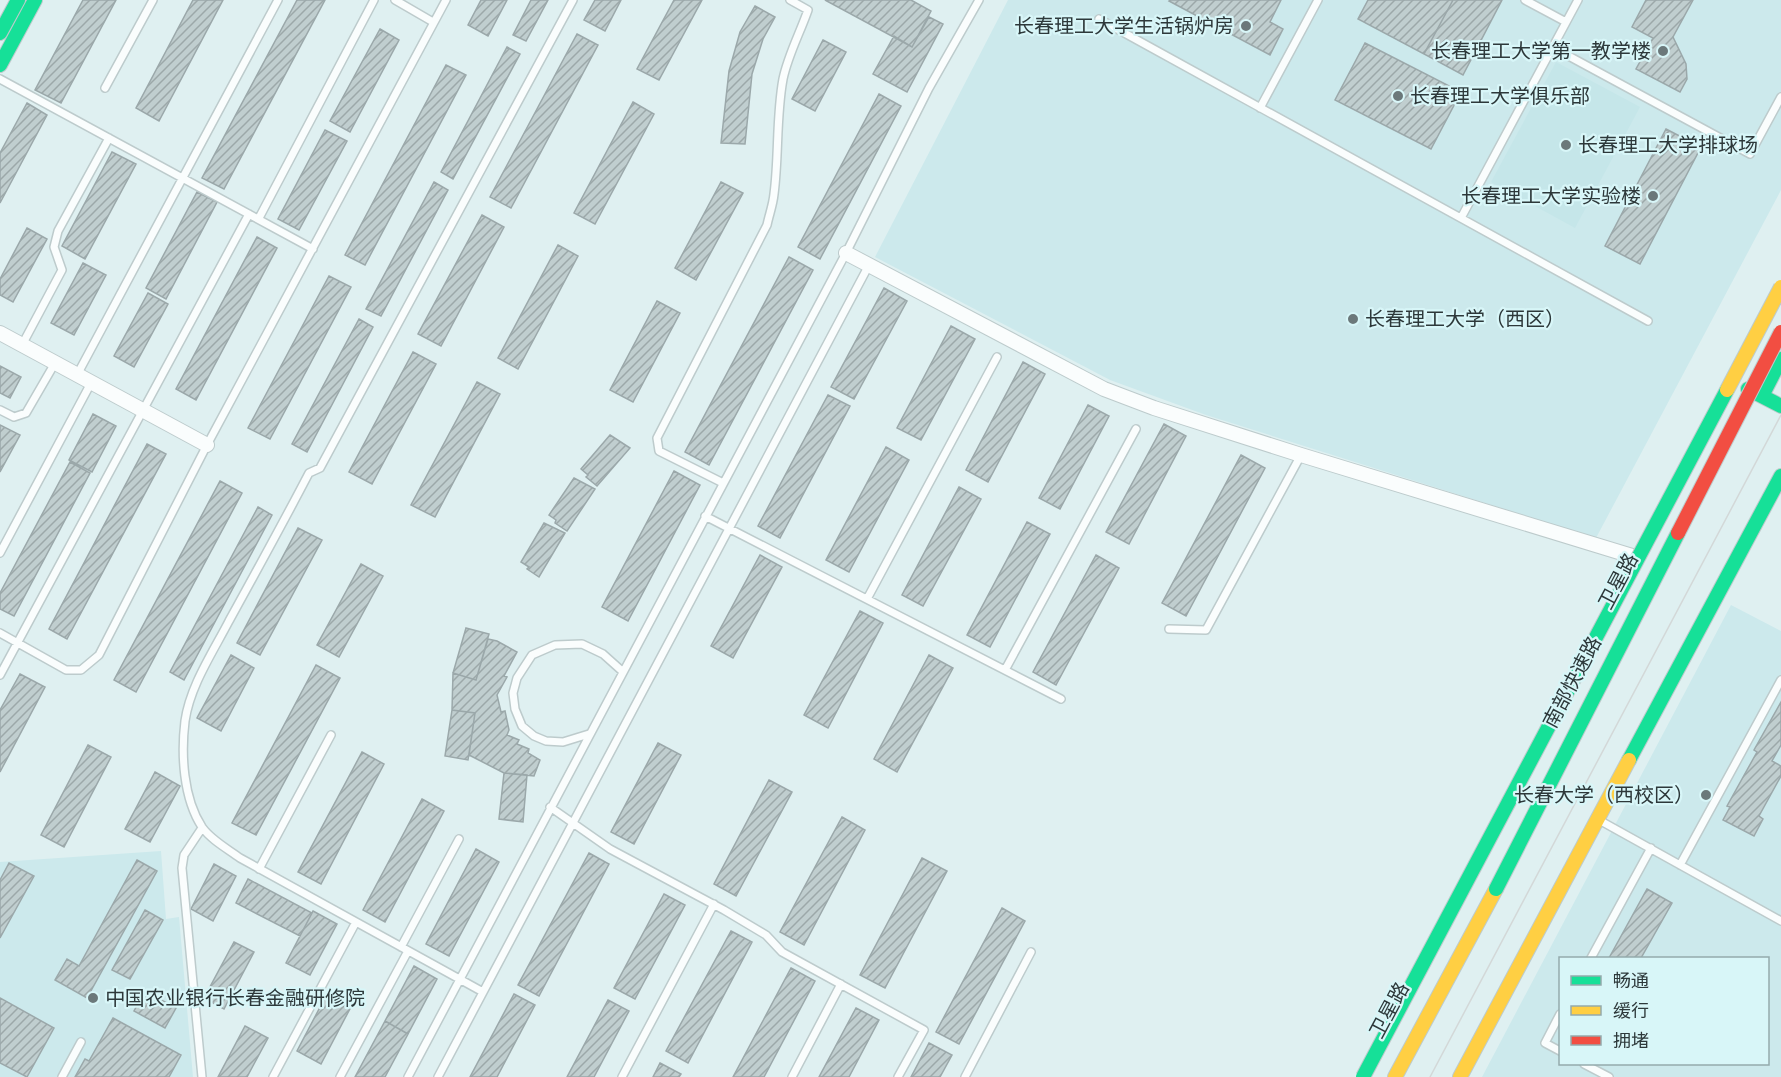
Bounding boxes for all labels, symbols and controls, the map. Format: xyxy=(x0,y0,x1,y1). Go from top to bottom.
place label: 长春理工大学生活锅炉房 xyxy=(1014,10,1234,39)
marker: 长春理工大学生活锅炉房 xyxy=(1239,19,1253,33)
place label: 长春理工大学第一教学楼 xyxy=(1431,35,1651,64)
marker: 长春理工大学第一教学楼 xyxy=(1656,44,1670,58)
place label: 长春理工大学俱乐部 xyxy=(1410,80,1590,109)
marker: 长春理工大学俱乐部 xyxy=(1391,89,1405,103)
place label: 长春理工大学排球场 xyxy=(1578,129,1758,158)
marker: 长春理工大学排球场 xyxy=(1559,138,1573,152)
place label: 长春理工大学实验楼 xyxy=(1461,180,1641,209)
marker: 长春理工大学实验楼 xyxy=(1646,189,1660,203)
place label: 长春理工大学（西区） xyxy=(1365,303,1565,332)
marker: 长春理工大学（西区） xyxy=(1346,312,1360,326)
street label: 卫星路 xyxy=(1590,547,1644,614)
street label: 南部快速路 xyxy=(1534,630,1607,732)
place label: 长春大学（西校区） xyxy=(1514,779,1694,808)
marker: 长春大学（西校区） xyxy=(1699,788,1713,802)
legend xyxy=(1559,957,1769,1065)
text: 畅通 xyxy=(1613,966,1649,992)
street label: 卫星路 xyxy=(1361,976,1415,1043)
place label: 中国农业银行长春金融研修院 xyxy=(105,982,365,1011)
marker: 中国农业银行长春金融研修院 xyxy=(86,991,100,1005)
text: 缓行 xyxy=(1613,996,1649,1022)
text: 拥堵 xyxy=(1613,1026,1649,1052)

